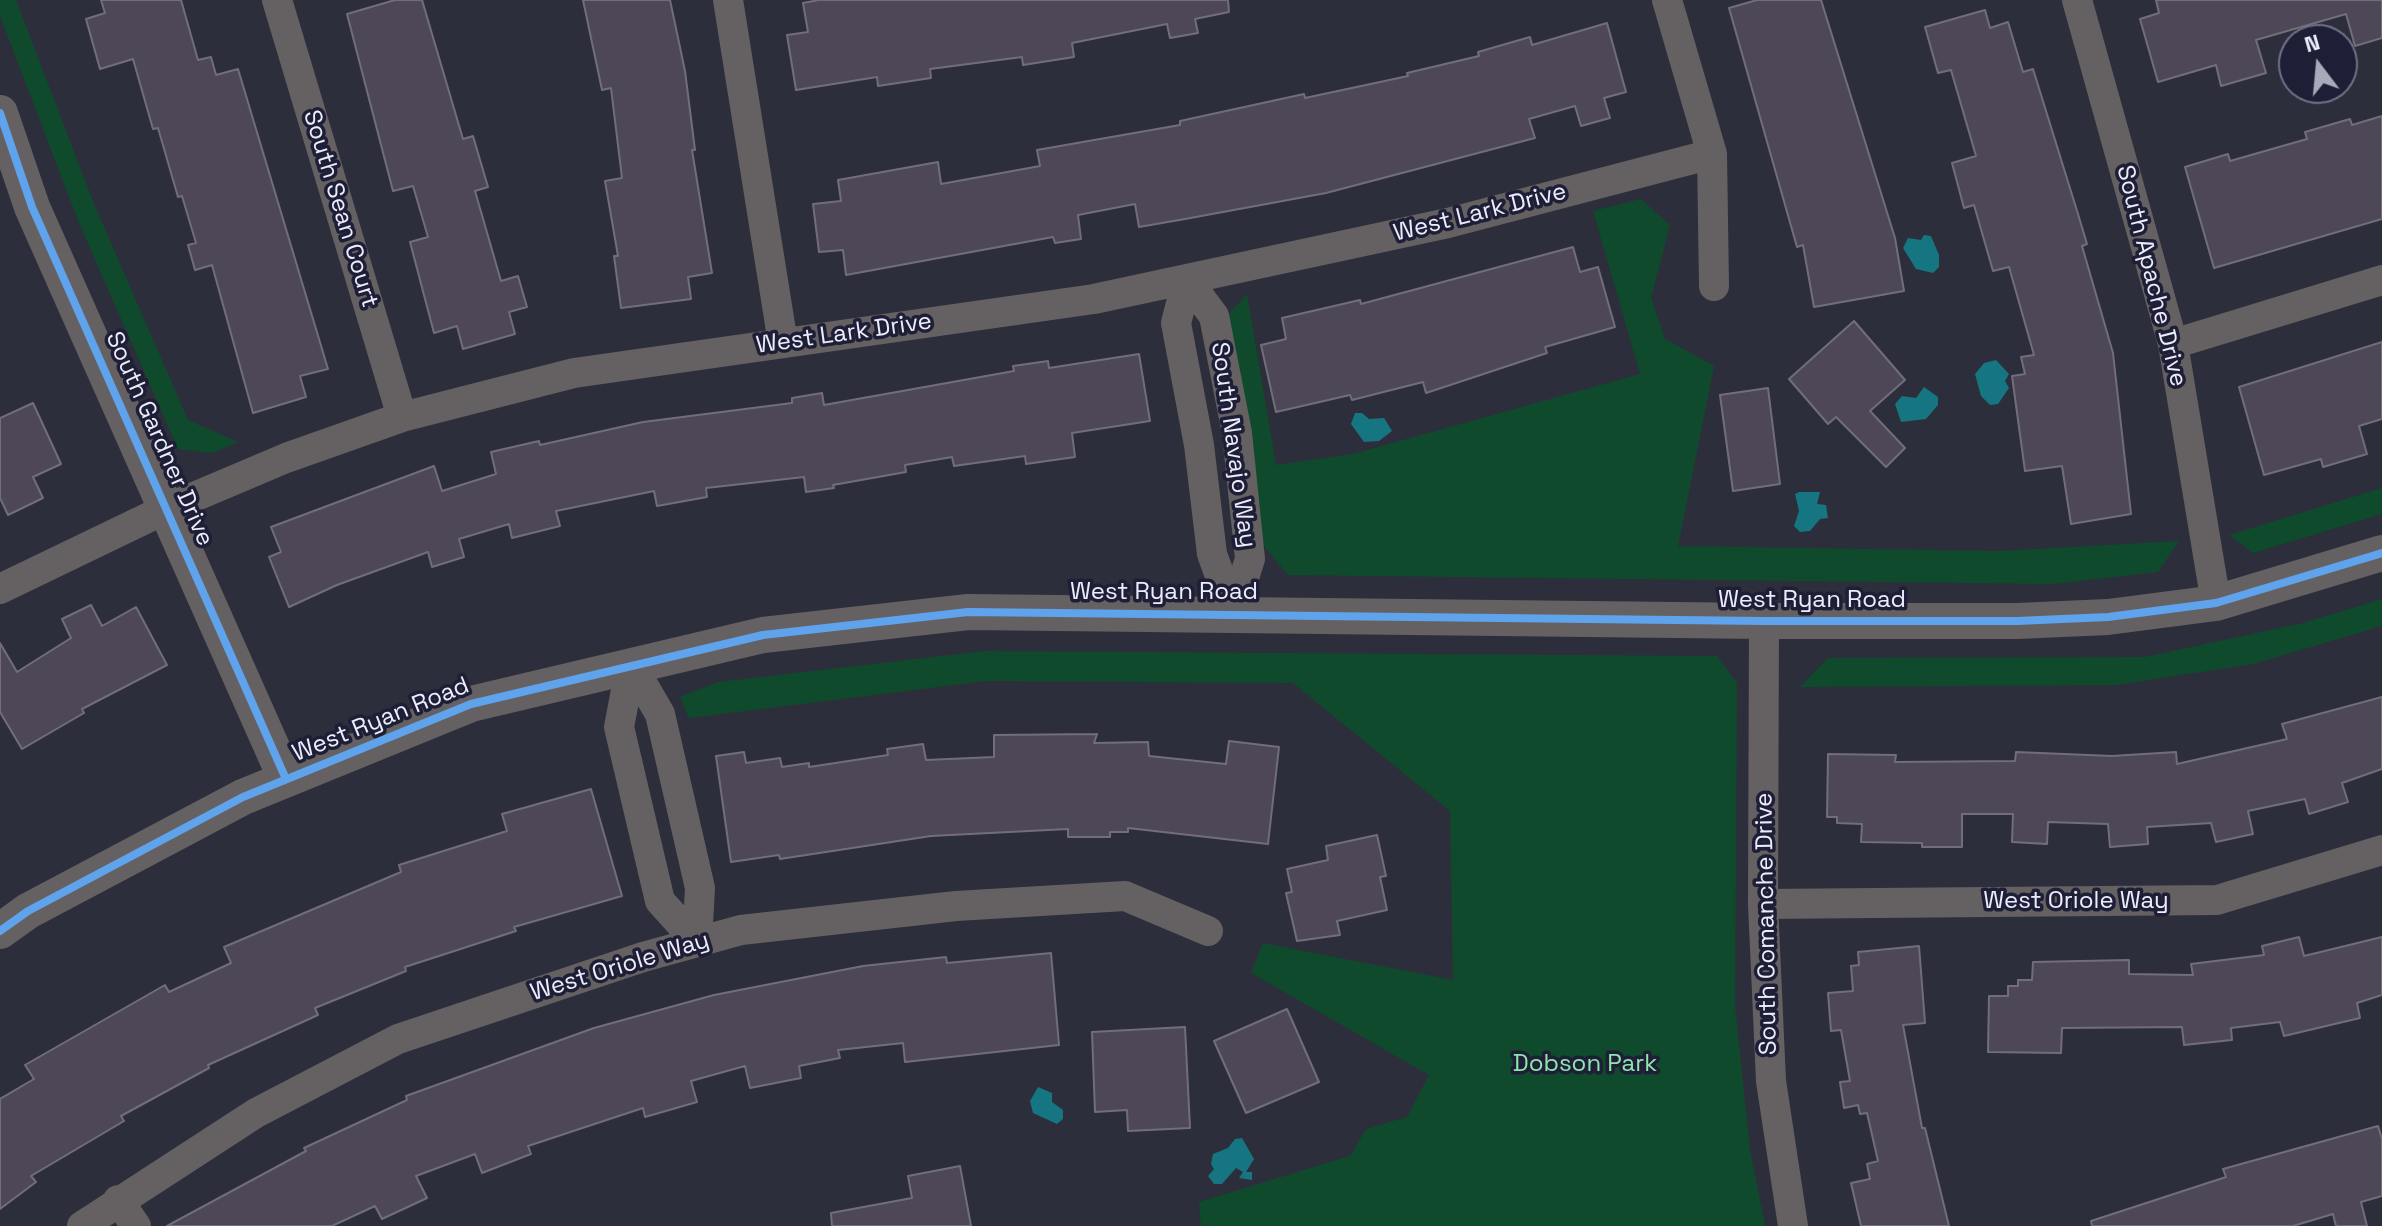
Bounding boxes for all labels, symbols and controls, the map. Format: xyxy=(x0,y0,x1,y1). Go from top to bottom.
north arrow xyxy=(2278,24,2358,104)
text: N xyxy=(2301,27,2323,58)
street label: South Sean Court xyxy=(296,107,384,311)
street label: South Apache Drive xyxy=(2110,162,2192,390)
street label: West Lark Drive xyxy=(1391,178,1569,248)
street label: West Lark Drive xyxy=(754,307,934,361)
street label: South Gardner Drive xyxy=(99,327,219,551)
street label: South Navajo Way xyxy=(1204,340,1262,550)
street label: West Ryan Road xyxy=(1070,578,1258,606)
street label: West Ryan Road xyxy=(1718,586,1906,614)
street label: West Ryan Road xyxy=(289,671,473,769)
street label: South Comanche Drive xyxy=(1750,793,1784,1055)
street label: West Oriole Way xyxy=(1983,887,2169,915)
street label: West Oriole Way xyxy=(527,926,713,1008)
park label: Dobson Park xyxy=(1513,1050,1657,1078)

